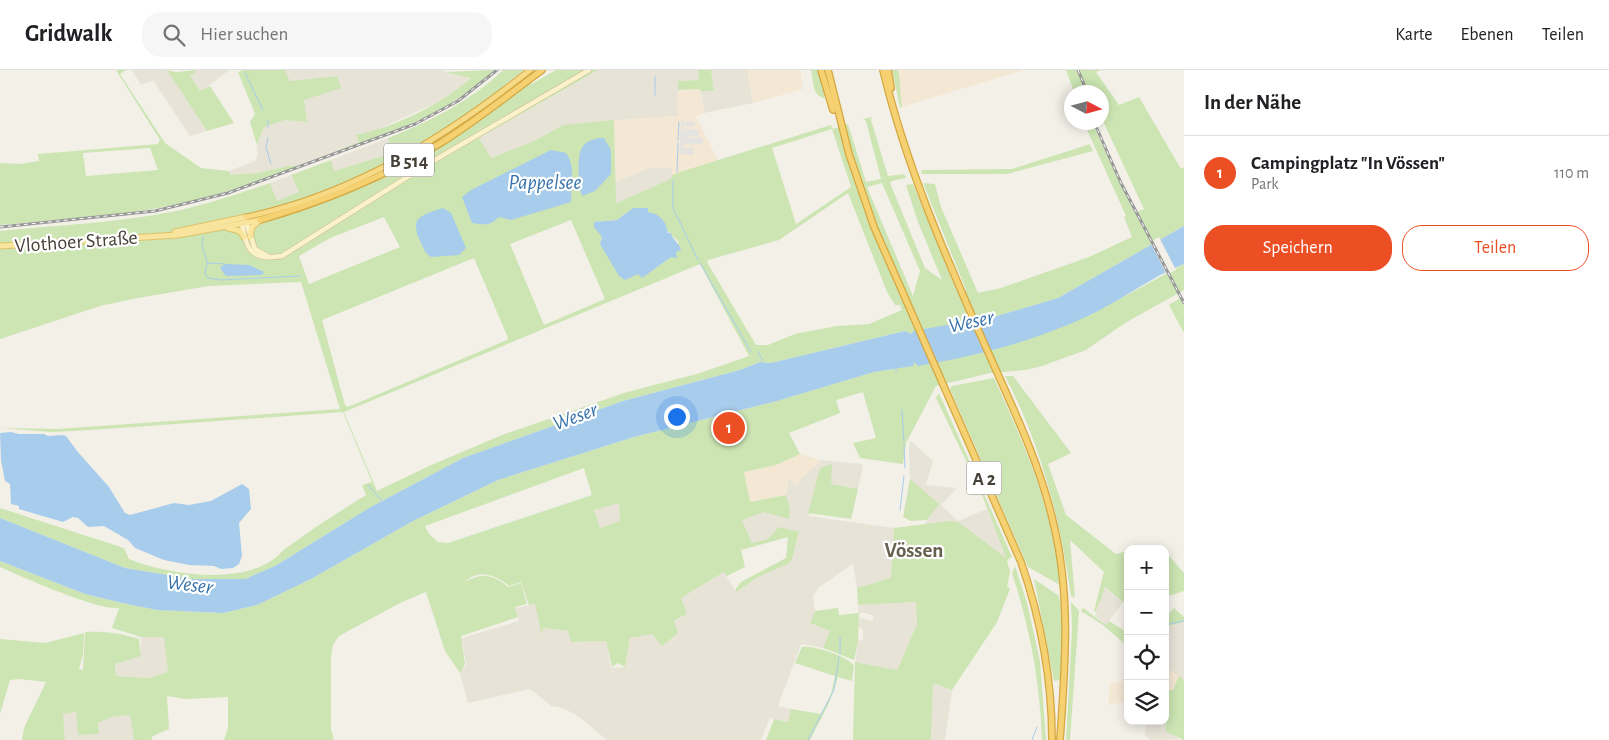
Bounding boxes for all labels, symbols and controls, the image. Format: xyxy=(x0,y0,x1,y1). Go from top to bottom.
search box xyxy=(142,12,492,57)
icon: search xyxy=(160,21,188,49)
text: Gridwalk xyxy=(25,22,112,46)
text: Hier suchen xyxy=(200,25,288,44)
text: Karte xyxy=(1395,26,1433,44)
text: Ebenen xyxy=(1461,26,1514,44)
text: Teilen xyxy=(1542,26,1584,44)
north arrow xyxy=(1064,85,1109,130)
text: In der Nähe xyxy=(1204,92,1301,113)
road number: B 514 xyxy=(384,144,434,176)
text: Campingplatz "In Vössen" xyxy=(1251,154,1445,173)
text: 1 xyxy=(1217,165,1223,181)
text: 110 m xyxy=(1554,165,1589,181)
water label: Pappelsee xyxy=(509,172,581,194)
text: Park xyxy=(1251,176,1279,192)
button: Speichern xyxy=(1204,225,1392,271)
button: Teilen xyxy=(1402,225,1589,271)
street label: Vlothoer Straße xyxy=(14,228,138,256)
water label: Weser xyxy=(946,306,997,337)
water label: Weser xyxy=(550,398,601,434)
your location xyxy=(664,404,690,430)
pin: 1 xyxy=(713,409,745,447)
road number: A 2 xyxy=(966,462,1002,494)
district label: Vössen xyxy=(885,540,943,561)
map controls xyxy=(1124,545,1169,725)
button: + xyxy=(1124,545,1169,590)
water label: Weser xyxy=(166,571,215,598)
button: − xyxy=(1124,590,1169,635)
button: locate xyxy=(1124,635,1169,680)
button: layers xyxy=(1124,680,1169,725)

